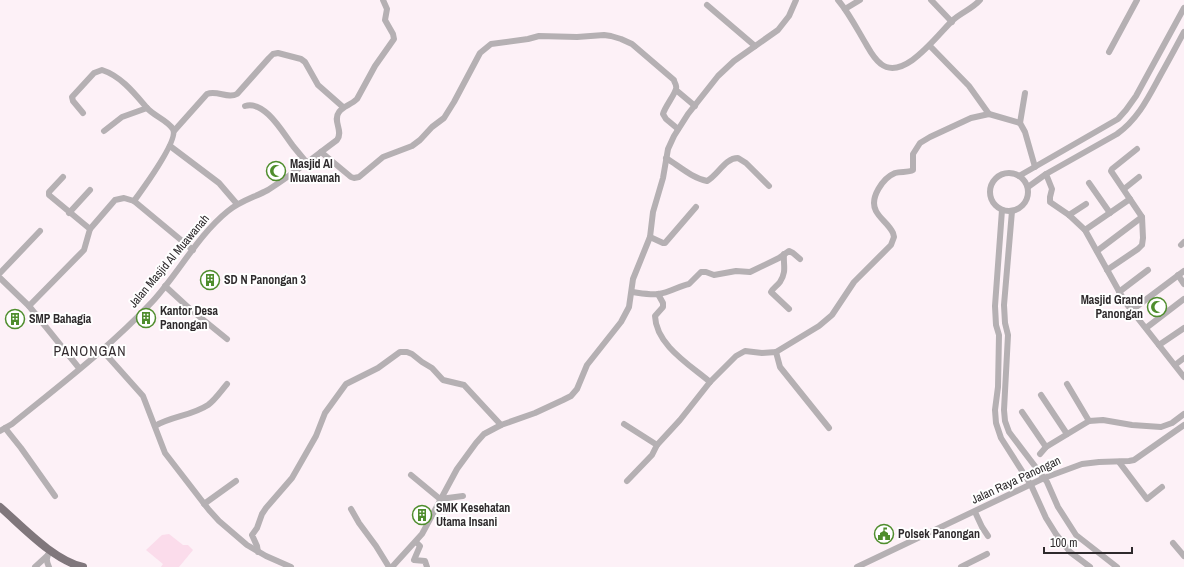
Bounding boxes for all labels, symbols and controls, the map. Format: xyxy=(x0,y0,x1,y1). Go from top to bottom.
place label: Masjid Al Muawanah xyxy=(290,156,340,186)
mosque icon: Masjid Al Muawanah xyxy=(265,160,287,182)
street label: Jalan Masjid Al Muawanah xyxy=(125,211,213,311)
building icon: SD N Panongan 3 xyxy=(199,269,221,291)
place label: SD N Panongan 3 xyxy=(224,272,307,288)
place label: Masjid Grand Panongan xyxy=(1081,292,1143,322)
mosque icon: Masjid Grand Panongan xyxy=(1146,296,1168,318)
place label: Kantor Desa Panongan xyxy=(160,303,218,333)
building icon: Kantor Desa Panongan xyxy=(135,307,157,329)
building icon: SMP Bahagia xyxy=(4,308,26,330)
place label: SMP Bahagia xyxy=(29,311,92,327)
district label: PANONGAN xyxy=(54,342,126,360)
street label: Jalan Raya Panongan xyxy=(969,452,1063,508)
place label: SMK Kesehatan Utama Insani xyxy=(436,500,510,530)
building icon: SMK Kesehatan Utama Insani xyxy=(411,504,433,526)
public building icon: Polsek Panongan xyxy=(873,523,895,545)
place label: Polsek Panongan xyxy=(898,526,980,542)
scale bar xyxy=(1044,529,1132,555)
text: 100 m xyxy=(1050,535,1077,551)

